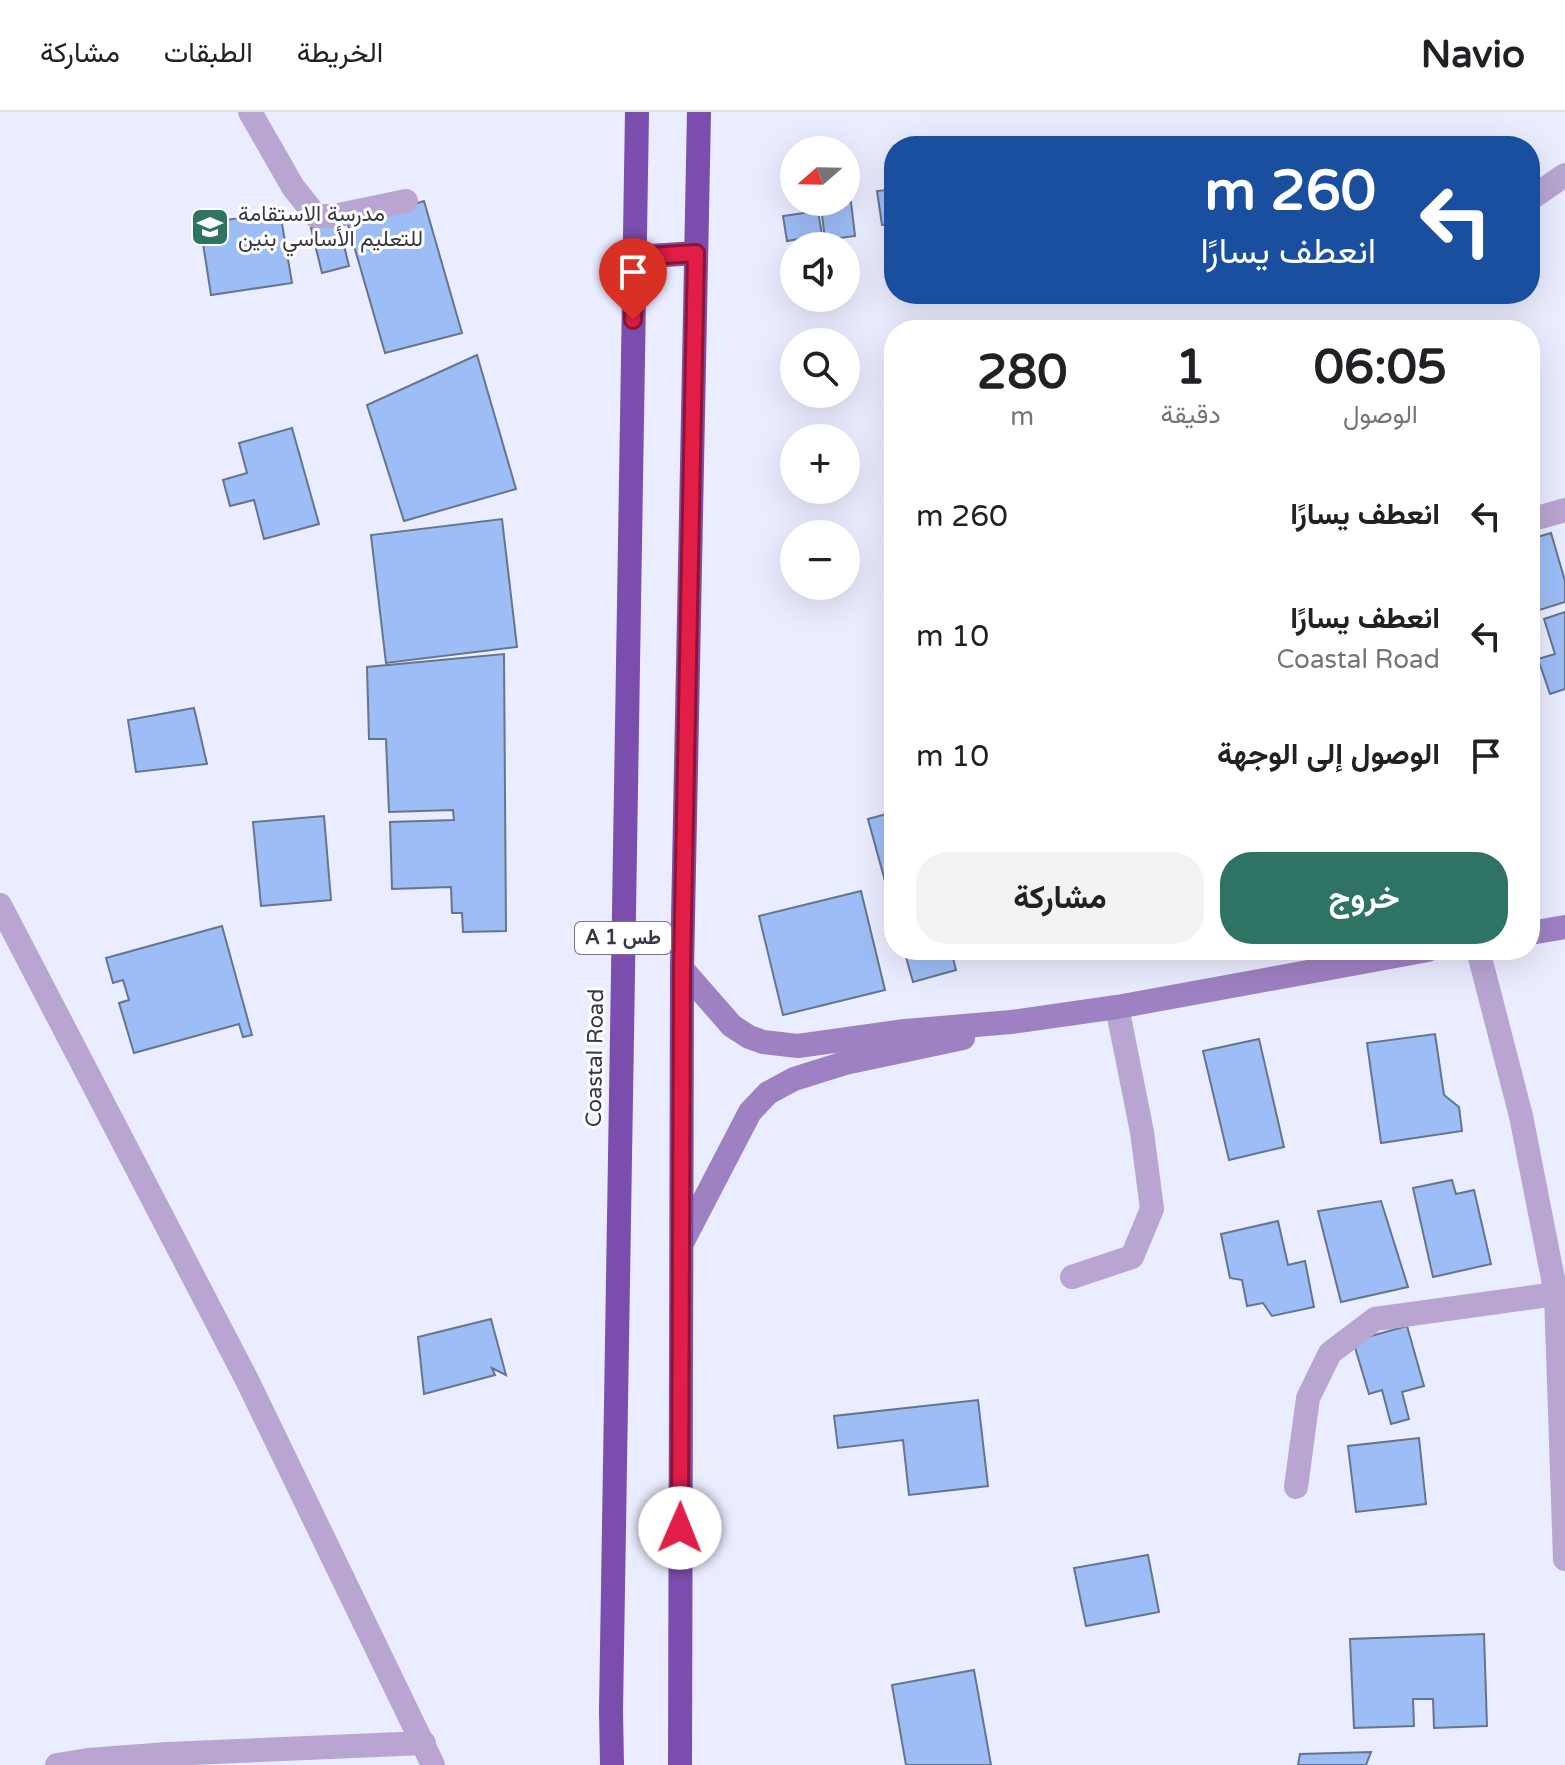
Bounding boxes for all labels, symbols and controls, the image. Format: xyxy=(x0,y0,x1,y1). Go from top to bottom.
text: Navio xyxy=(1421,32,1525,78)
text: مشاركة xyxy=(40,36,120,70)
text: الطبقات xyxy=(164,36,253,70)
text: الخريطة xyxy=(297,36,383,70)
north arrow xyxy=(780,136,860,216)
map controls xyxy=(780,136,860,600)
text: 260 m xyxy=(1205,158,1376,225)
icon: left xyxy=(1404,168,1508,272)
place label: مدرسة الاستقامة للتعليم الأساسي بنين xyxy=(238,201,423,257)
school or university icon: مدرسة الاستقامة للتعليم الأساسي بنين xyxy=(189,206,231,248)
text: انعطف يسارًا xyxy=(1200,230,1376,273)
button: sound xyxy=(780,232,860,312)
pin xyxy=(599,238,667,320)
icon: arrive xyxy=(611,250,655,294)
button: search xyxy=(780,328,860,408)
text: 1 xyxy=(1176,339,1206,397)
text: 06:05 xyxy=(1314,339,1447,397)
text: 280 xyxy=(977,344,1068,402)
text: دقيقة xyxy=(1161,399,1221,430)
text: الوصول xyxy=(1343,399,1418,430)
text: m xyxy=(1010,401,1034,432)
button: + xyxy=(780,424,860,504)
icon: left xyxy=(1464,494,1508,538)
text: انعطف يسارًا xyxy=(1290,496,1440,533)
text: 260 m xyxy=(916,498,1008,535)
button: − xyxy=(780,520,860,600)
text: انعطف يسارًا xyxy=(1290,600,1440,637)
icon: left xyxy=(1464,614,1508,658)
text: 10 m xyxy=(916,618,989,655)
text: Coastal Road xyxy=(1276,644,1440,675)
icon: arrive xyxy=(1464,734,1508,778)
text: الوصول إلى الوجهة xyxy=(1217,736,1440,773)
text: 10 m xyxy=(916,738,989,775)
button: مشاركة xyxy=(916,852,1204,944)
button: خروج xyxy=(1220,852,1508,944)
road number: A 1 طس xyxy=(575,922,671,954)
street label: Coastal Road xyxy=(581,989,609,1127)
position arrow xyxy=(638,1486,722,1570)

